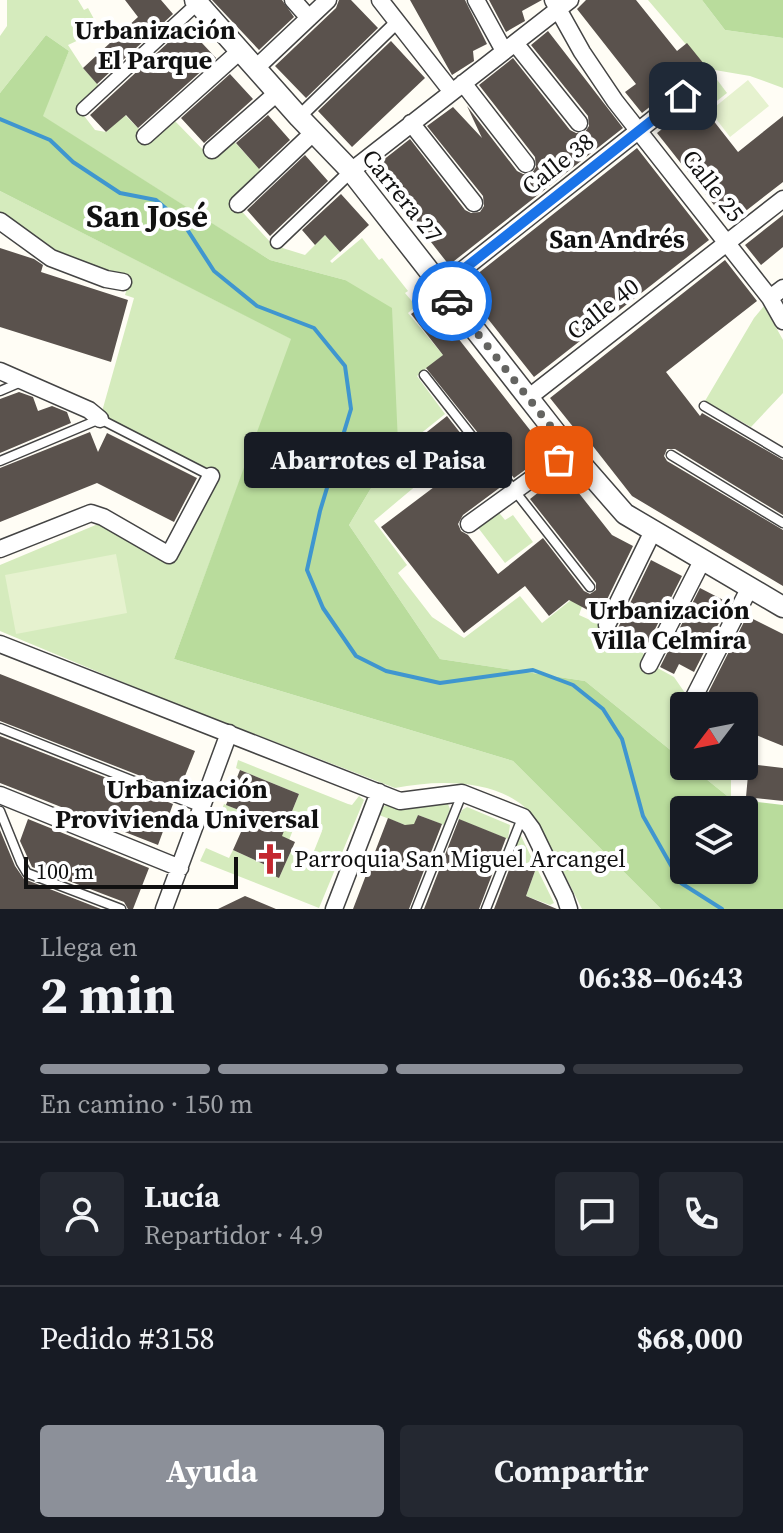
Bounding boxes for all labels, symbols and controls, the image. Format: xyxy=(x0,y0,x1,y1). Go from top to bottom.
district label: Urbanización El Parque xyxy=(74,12,236,78)
pin xyxy=(649,62,717,130)
icon: home xyxy=(661,74,705,118)
street label: Calle 38 xyxy=(515,125,601,202)
street label: Carrera 27 xyxy=(355,142,450,249)
street label: Calle 25 xyxy=(675,143,752,229)
district label: San José xyxy=(86,194,208,238)
district label: San Andrés xyxy=(549,221,685,257)
courier xyxy=(412,261,492,341)
street label: Calle 40 xyxy=(560,270,646,347)
icon: car xyxy=(430,279,474,323)
pin xyxy=(525,426,593,494)
callout: Abarrotes el Paisa xyxy=(243,432,511,488)
icon: bag xyxy=(537,438,581,482)
text: Abarrotes el Paisa xyxy=(270,442,486,478)
district label: Urbanización Villa Celmira xyxy=(588,592,750,658)
north arrow xyxy=(670,692,758,780)
map controls xyxy=(670,692,758,884)
district label: Urbanización Provivienda Universal xyxy=(55,771,319,837)
button: layers xyxy=(670,796,758,884)
church icon: Parroquia San Miguel Arcangel xyxy=(253,842,287,876)
place label: Parroquia San Miguel Arcangel xyxy=(294,842,626,875)
scale bar xyxy=(24,853,238,889)
text: 100 m xyxy=(36,856,94,886)
text: Llega en xyxy=(40,929,138,965)
text: 06:38–06:43 xyxy=(579,957,743,998)
text: 2 min xyxy=(40,959,175,1030)
text: En camino · 150 m xyxy=(40,1086,253,1122)
button: person xyxy=(40,1172,124,1256)
button: chat xyxy=(555,1172,639,1256)
button: phone xyxy=(659,1172,743,1256)
text: Lucía xyxy=(144,1176,220,1217)
text: Repartidor · 4.9 xyxy=(144,1217,323,1253)
text: Pedido #3158 xyxy=(40,1318,215,1359)
text: $68,000 xyxy=(636,1318,743,1359)
button: Ayuda xyxy=(40,1425,384,1517)
button: Compartir xyxy=(400,1425,743,1517)

